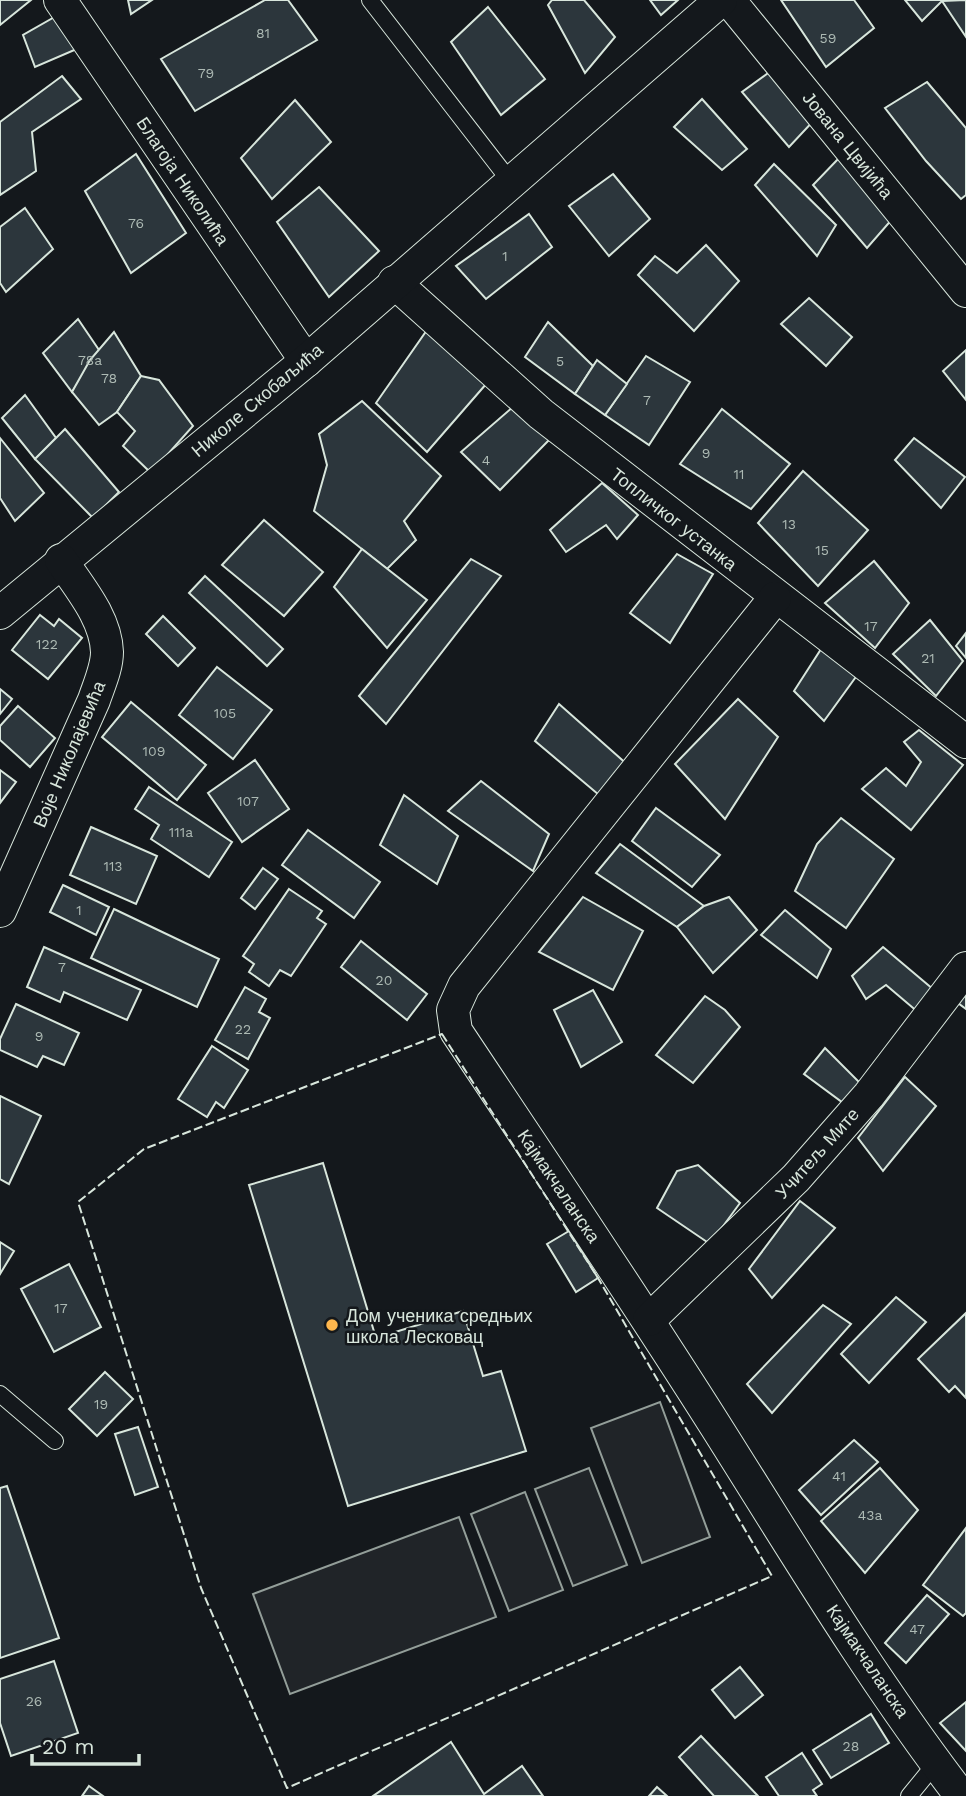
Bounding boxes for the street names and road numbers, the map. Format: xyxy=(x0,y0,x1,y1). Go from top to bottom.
street label: Јована Цвијића xyxy=(798,87,898,203)
street label: Благоја Николића xyxy=(132,113,234,250)
street label: Николе Скобаљића xyxy=(187,338,328,461)
street label: Топличког устанка xyxy=(607,463,742,575)
street label: Воје Николајевића xyxy=(29,677,110,830)
street label: Учитељ Мите xyxy=(771,1103,863,1203)
street label: Кајмакчаланска xyxy=(513,1125,605,1247)
street label: Кајмакчаланска xyxy=(822,1600,914,1722)

